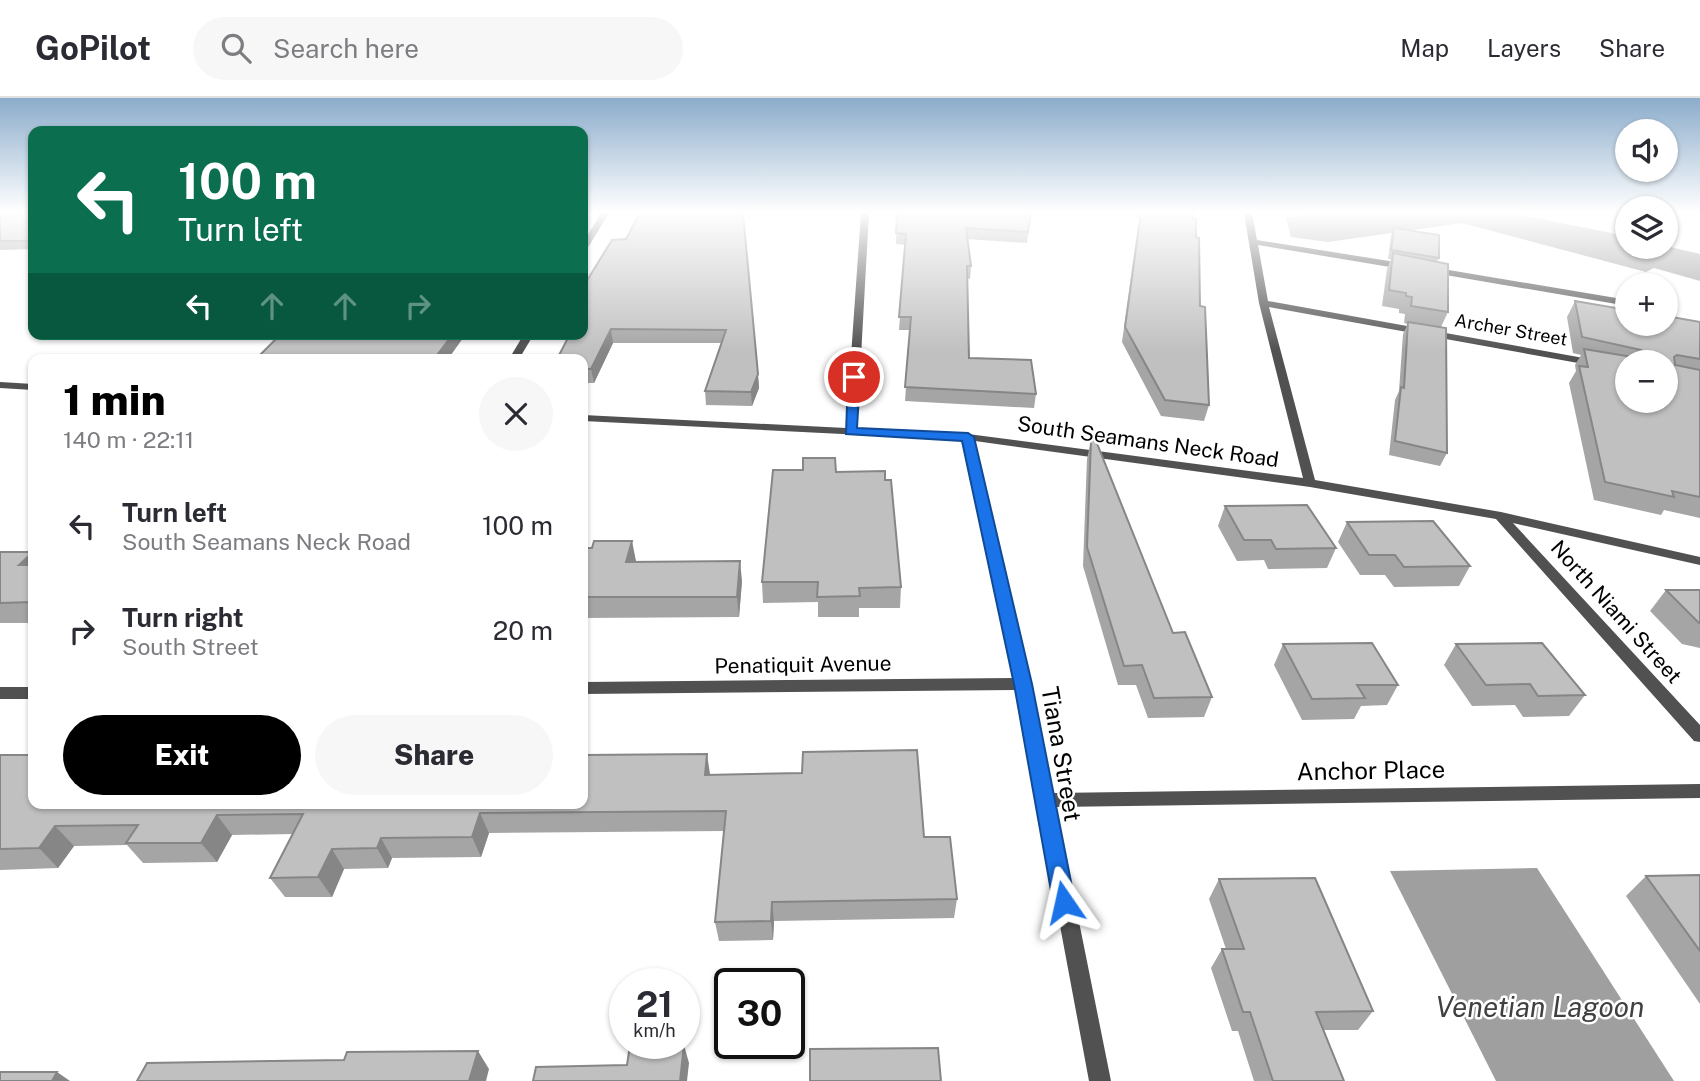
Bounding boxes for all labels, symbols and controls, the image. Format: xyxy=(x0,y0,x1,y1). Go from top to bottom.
search box xyxy=(193,17,683,80)
text: GoPilot xyxy=(35,29,151,67)
icon: search xyxy=(217,29,255,67)
text: Search here xyxy=(273,33,419,64)
text: Map xyxy=(1400,34,1449,62)
text: Layers xyxy=(1487,34,1561,62)
text: Share xyxy=(1599,34,1665,62)
map controls xyxy=(1615,119,1678,413)
button: sound xyxy=(1615,119,1678,182)
text: 100 m xyxy=(178,152,317,210)
icon: left xyxy=(63,154,154,245)
button: layers xyxy=(1615,196,1678,259)
text: Turn left xyxy=(178,211,303,248)
button: + xyxy=(1615,273,1678,336)
icon: left xyxy=(180,287,218,325)
icon: ahead xyxy=(253,287,291,325)
icon: ahead xyxy=(326,287,364,325)
icon: right xyxy=(399,287,437,325)
street label: Archer Street xyxy=(1453,309,1569,350)
pin xyxy=(824,347,884,407)
button: − xyxy=(1615,350,1678,413)
icon: arrive xyxy=(835,358,873,396)
text: 1 min xyxy=(63,375,166,424)
button: close xyxy=(479,377,553,451)
street label: South Seamans Neck Road xyxy=(1016,411,1280,472)
text: 140 m · 22:11 xyxy=(63,426,194,453)
text: Turn left xyxy=(122,497,227,528)
icon: left xyxy=(63,507,101,545)
text: 100 m xyxy=(482,510,553,541)
text: South Seamans Neck Road xyxy=(122,528,411,555)
street label: North Niami Street xyxy=(1546,535,1687,688)
text: Turn right xyxy=(122,602,244,633)
icon: right xyxy=(63,612,101,650)
text: 20 m xyxy=(493,615,553,646)
text: South Street xyxy=(122,633,259,660)
street label: Penatiquit Avenue xyxy=(714,650,892,679)
street label: Tiana Street xyxy=(1036,684,1088,823)
button: Exit xyxy=(63,715,301,795)
button: Share xyxy=(315,715,553,795)
street label: Anchor Place xyxy=(1296,755,1446,785)
position arrow xyxy=(1027,865,1101,939)
speed limit sign: 30 xyxy=(714,968,805,1059)
text: 21 xyxy=(636,984,673,1025)
water label: Venetian Lagoon xyxy=(1436,990,1644,1023)
text: km/h xyxy=(633,1020,676,1041)

